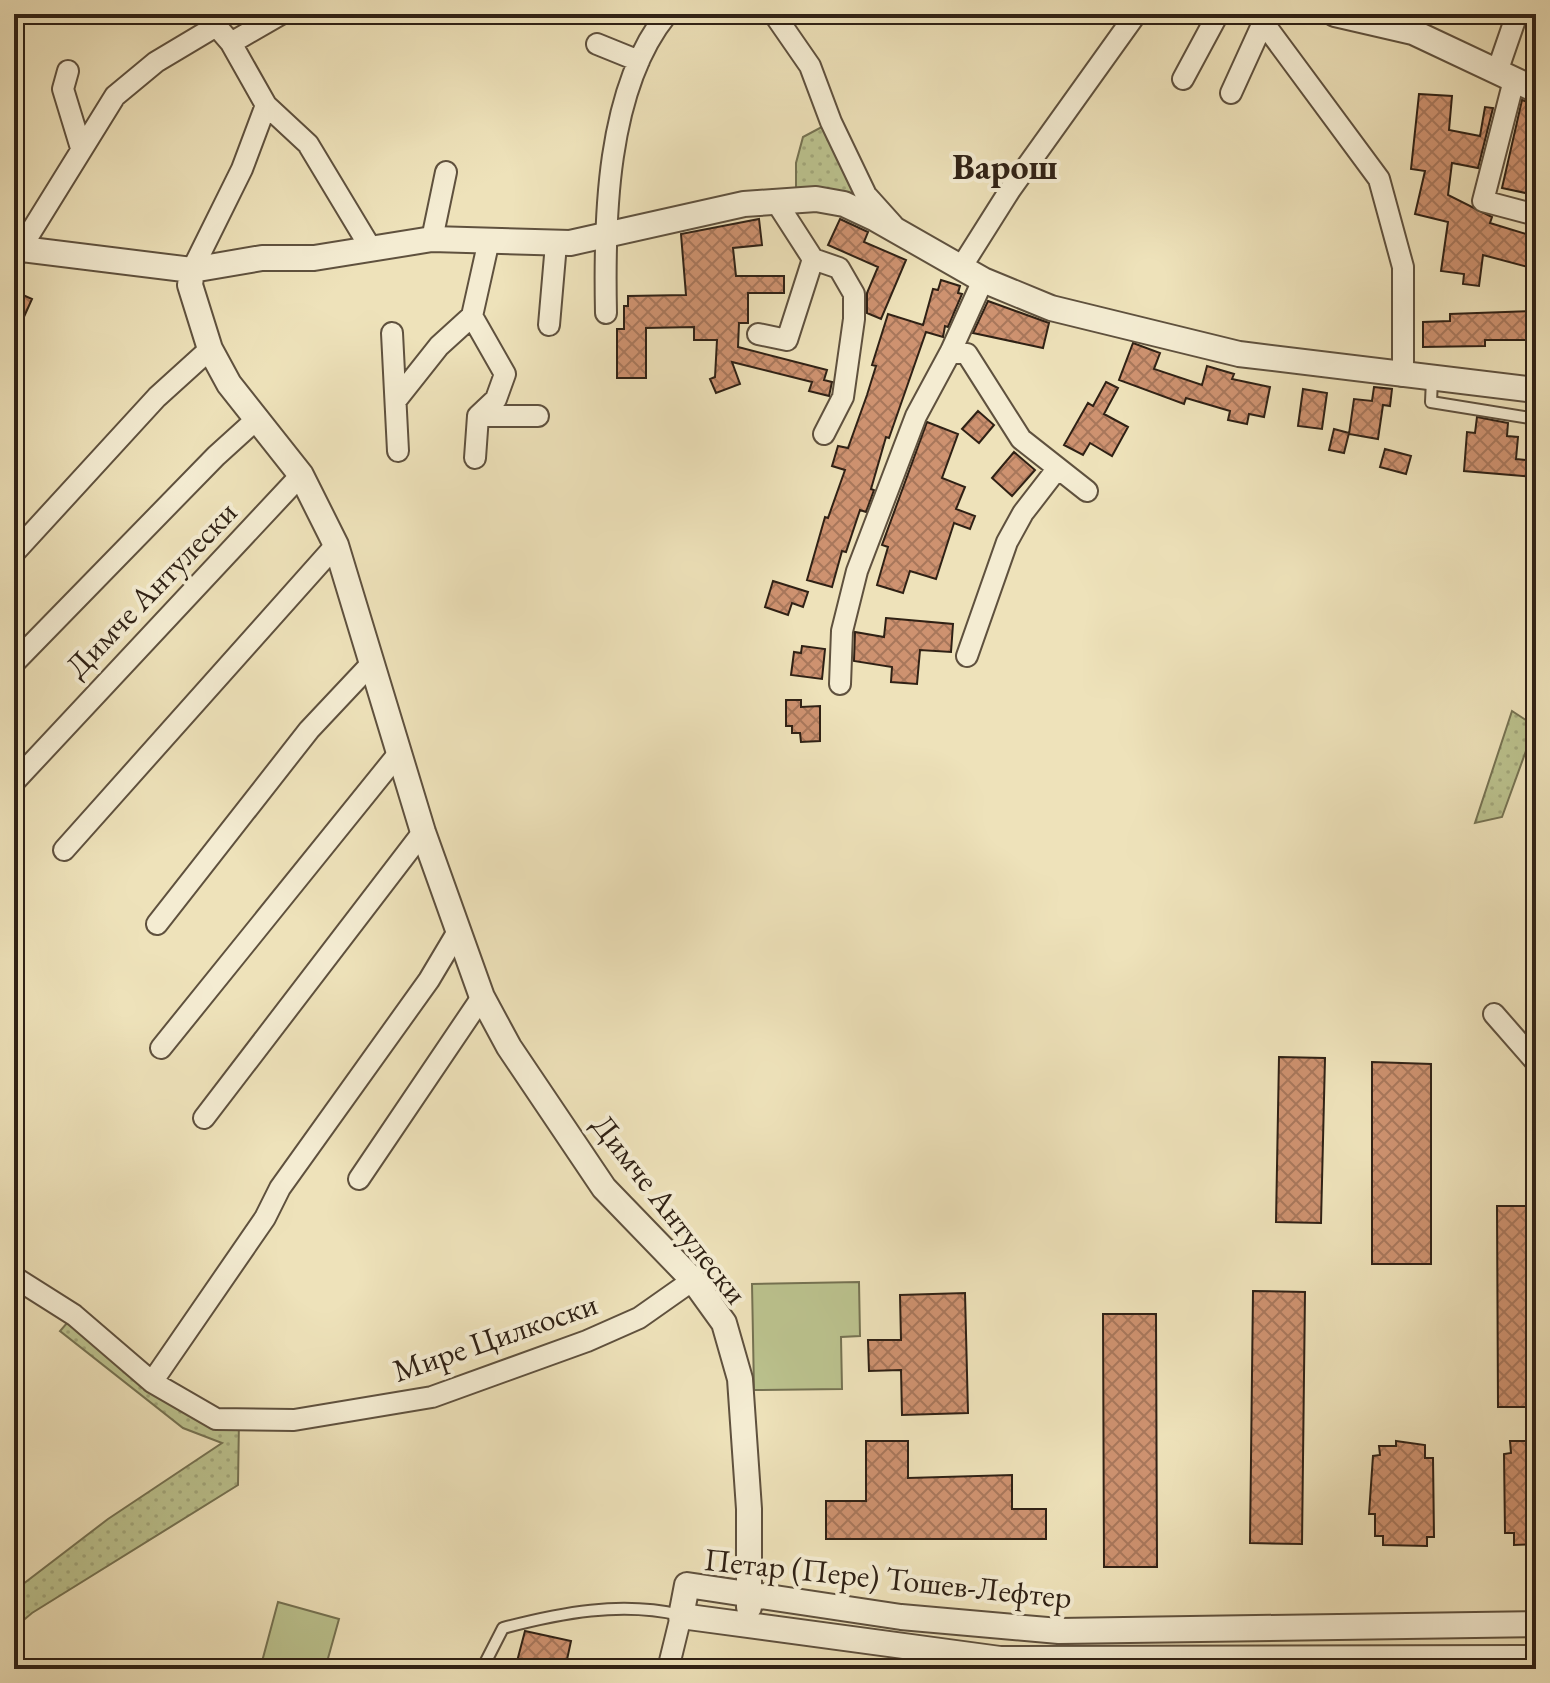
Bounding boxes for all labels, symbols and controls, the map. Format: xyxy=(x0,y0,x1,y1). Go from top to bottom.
district label: Варош xyxy=(952,143,1058,190)
street label: Димче Антулески xyxy=(56,492,246,686)
street label: Димче Антулески xyxy=(583,1105,757,1313)
street label: Мире Цилкоски xyxy=(387,1282,603,1392)
street label: Петар (Пере) Тошев-Лефтер xyxy=(702,1538,1074,1618)

